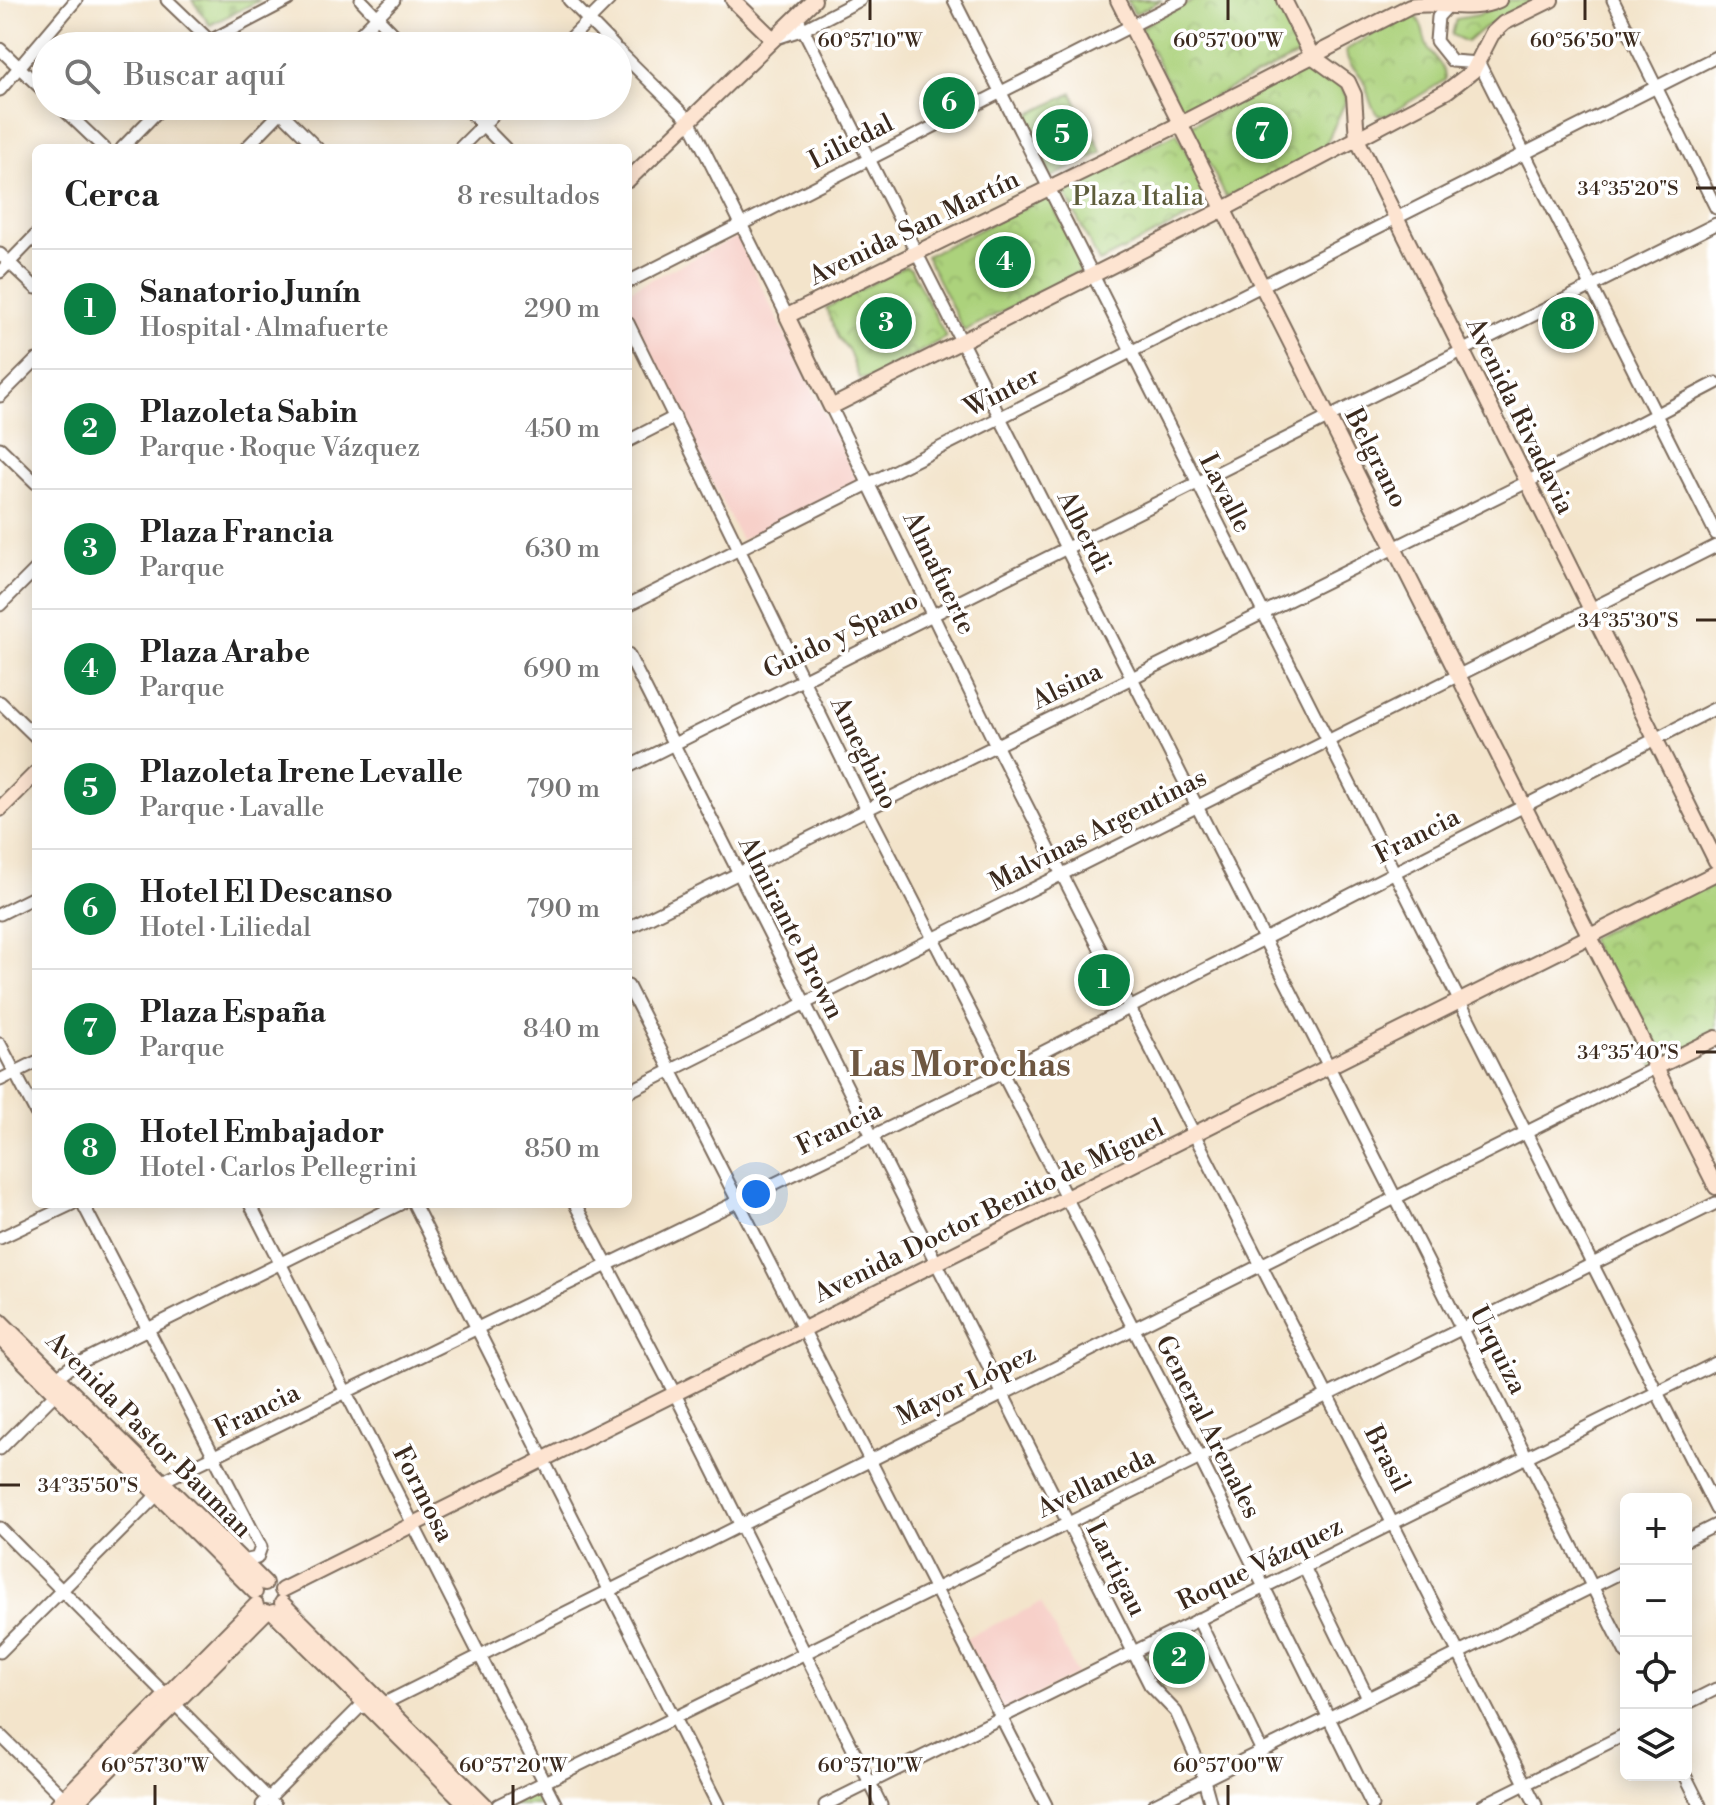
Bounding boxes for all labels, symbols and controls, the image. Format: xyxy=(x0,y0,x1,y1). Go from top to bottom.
text: 60°57'10"W xyxy=(818,29,923,54)
text: 60°57'00"W xyxy=(1173,29,1284,54)
text: 60°56'50"W xyxy=(1530,29,1641,54)
search box xyxy=(32,32,632,120)
icon: search xyxy=(60,54,104,98)
text: Buscar aquí xyxy=(124,57,286,95)
pin: 6 xyxy=(923,73,975,133)
pin: 7 xyxy=(1236,103,1288,163)
pin: 5 xyxy=(1036,105,1088,165)
street label: Liliedal xyxy=(803,107,899,177)
street label: Avenida San Martín xyxy=(803,163,1024,293)
text: Cerca xyxy=(64,175,159,217)
text: 34°35'20"S xyxy=(1577,177,1679,202)
text: 8 resultados xyxy=(457,180,600,212)
park label: Plaza Italia xyxy=(1072,181,1205,213)
pin: 4 xyxy=(979,232,1031,292)
text: Sanatorio Junín xyxy=(140,274,361,312)
text: 1 xyxy=(84,293,96,325)
text: 290 m xyxy=(524,293,600,325)
pin: 3 xyxy=(860,293,912,353)
pin: 8 xyxy=(1542,293,1594,353)
text: Hospital · Almafuerte xyxy=(140,312,389,344)
street label: Avenida Rivadavia xyxy=(1458,312,1582,520)
street label: Winter xyxy=(958,360,1045,425)
text: Plazoleta Sabin xyxy=(140,394,358,432)
street label: Belgrano xyxy=(1337,402,1415,513)
text: 2 xyxy=(82,413,98,445)
text: 450 m xyxy=(525,413,600,445)
text: Parque · Roque Vázquez xyxy=(140,432,420,464)
street label: Lavalle xyxy=(1192,448,1258,538)
street label: Alberdi xyxy=(1049,485,1118,578)
street label: Almafuerte xyxy=(895,505,983,640)
text: Plaza Francia xyxy=(140,514,333,552)
text: 3 xyxy=(82,533,98,565)
text: 630 m xyxy=(525,533,600,565)
text: Parque xyxy=(140,552,225,584)
street label: Guido y Spano xyxy=(758,584,924,686)
text: 34°35'30"S xyxy=(1578,609,1678,634)
text: Plaza Arabe xyxy=(140,634,310,672)
text: 4 xyxy=(81,653,99,685)
text: 690 m xyxy=(523,653,600,685)
street label: Alsina xyxy=(1026,655,1108,717)
text: Parque xyxy=(140,672,225,704)
street label: Ameghino xyxy=(823,691,905,815)
text: Plazoleta Irene Levalle xyxy=(140,754,463,792)
street label: Malvinas Argentinas xyxy=(984,761,1212,899)
text: 5 xyxy=(82,773,98,805)
text: 790 m xyxy=(526,773,600,805)
text: Parque · Lavalle xyxy=(140,792,324,824)
street label: Francia xyxy=(1369,801,1466,871)
street label: Almirante Brown xyxy=(731,830,851,1025)
text: Hotel El Descanso xyxy=(140,874,393,912)
text: 6 xyxy=(82,893,98,925)
text: 790 m xyxy=(526,893,600,925)
text: Hotel · Liliedal xyxy=(140,912,311,944)
pin: 1 xyxy=(1078,950,1130,1010)
text: Plaza España xyxy=(140,994,326,1032)
text: 7 xyxy=(82,1013,98,1045)
text: 840 m xyxy=(523,1013,600,1045)
text: Parque xyxy=(140,1032,225,1064)
text: 34°35'40"S xyxy=(1577,1041,1679,1066)
district label: Las Morochas xyxy=(849,1045,1071,1087)
street label: Francia xyxy=(791,1093,888,1162)
street label: Avenida Doctor Benito de Miguel xyxy=(808,1112,1170,1310)
text: Hotel Embajador xyxy=(140,1114,384,1152)
text: 8 xyxy=(82,1133,98,1165)
text: 850 m xyxy=(524,1133,600,1165)
text: Hotel · Carlos Pellegrini xyxy=(140,1152,417,1184)
your location xyxy=(736,1174,776,1214)
street label: Urquiza xyxy=(1462,1301,1534,1400)
street label: Avenida Pastor Bauman xyxy=(38,1324,259,1545)
street label: General Arenales xyxy=(1148,1330,1268,1524)
street label: Mayor López xyxy=(891,1337,1041,1433)
street label: Francia xyxy=(209,1376,306,1445)
street label: Brasil xyxy=(1356,1420,1417,1498)
street label: Avellaneda xyxy=(1031,1440,1161,1526)
street label: Formosa xyxy=(385,1441,461,1548)
text: 34°35'50"S xyxy=(38,1474,138,1499)
map controls xyxy=(1620,1493,1692,1781)
button: + xyxy=(1620,1493,1692,1565)
street label: Roque Vázquez xyxy=(1172,1510,1348,1618)
street label: Lartigau xyxy=(1079,1516,1153,1622)
button: − xyxy=(1620,1565,1692,1637)
pin: 2 xyxy=(1153,1628,1205,1688)
button: locate xyxy=(1620,1637,1692,1709)
button: layers xyxy=(1620,1709,1692,1781)
text: 60°57'30"W xyxy=(101,1754,210,1779)
text: 60°57'20"W xyxy=(459,1754,568,1779)
text: 60°57'10"W xyxy=(818,1754,923,1779)
text: 60°57'00"W xyxy=(1173,1754,1284,1779)

